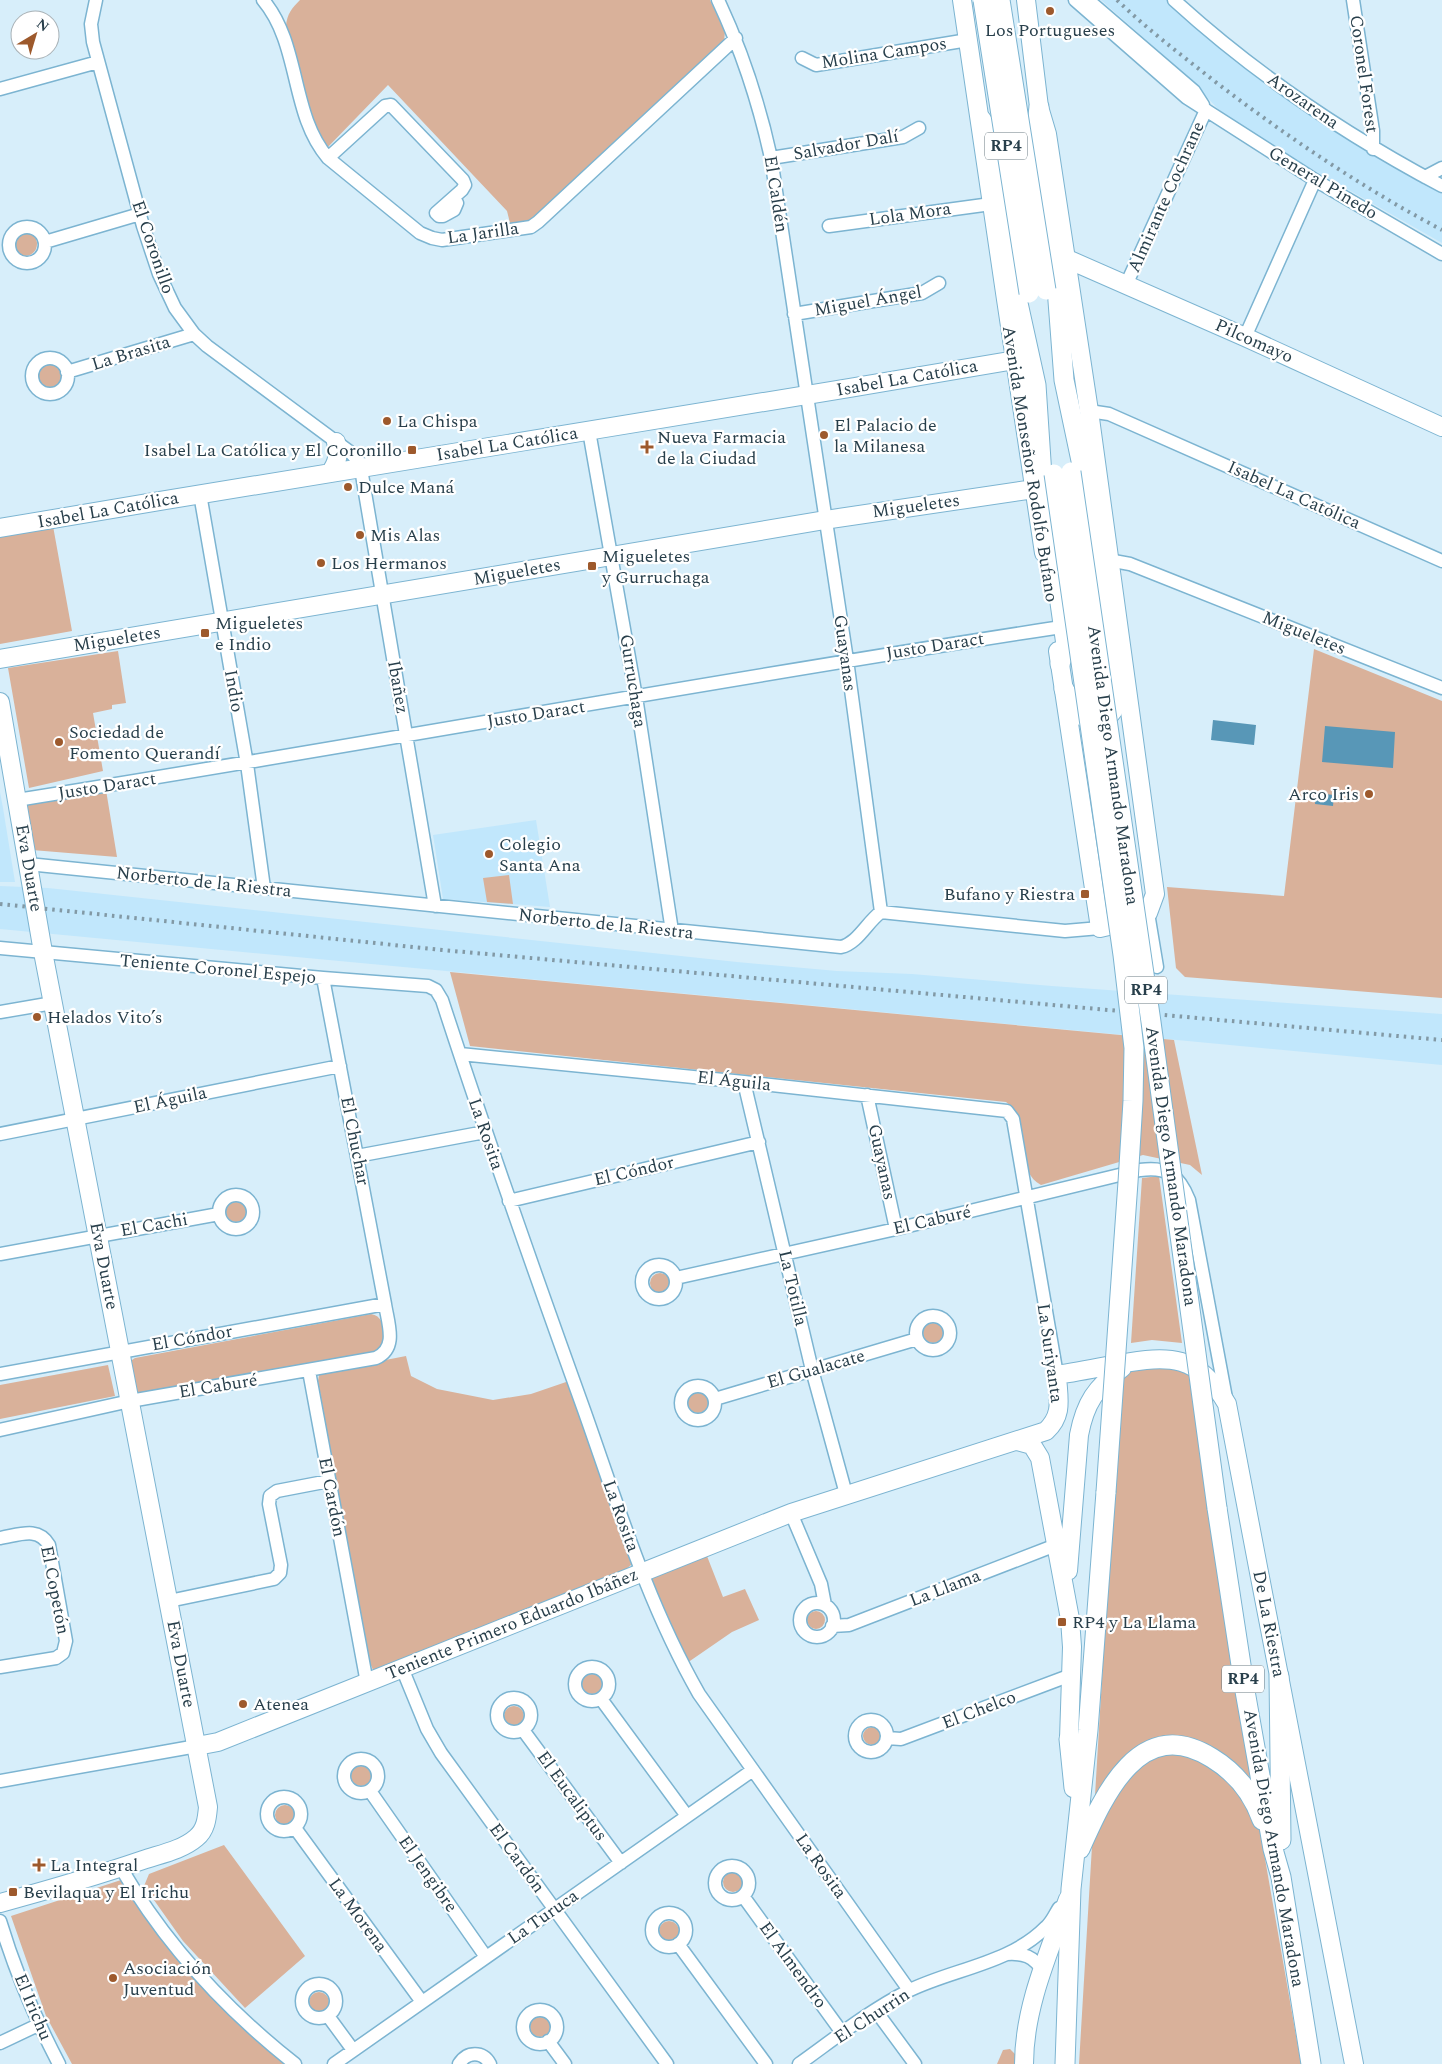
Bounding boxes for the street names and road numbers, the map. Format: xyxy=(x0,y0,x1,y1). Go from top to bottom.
street label: Coronel Forest xyxy=(1342,13,1386,135)
street label: Molina Campos xyxy=(819,30,949,76)
street label: Arozarena xyxy=(1261,66,1345,136)
street label: Almirante Cochrane xyxy=(1120,117,1212,277)
street label: Salvador Dalí xyxy=(791,122,902,168)
road number: RP4 xyxy=(985,132,1027,160)
street label: General Pinedo xyxy=(1263,140,1383,226)
street label: El Caldén xyxy=(757,153,795,235)
street label: Lola Mora xyxy=(867,195,953,233)
street label: El Coronillo xyxy=(124,197,182,297)
street label: La Jarilla xyxy=(445,215,521,251)
street label: Miguel Ángel xyxy=(812,278,924,324)
street label: Pilcomayo xyxy=(1210,312,1298,370)
street label: Avenida Monseñor Rodolfo Bufano xyxy=(995,324,1065,604)
street label: La Brasita xyxy=(88,328,174,378)
street label: Isabel La Católica xyxy=(834,352,980,404)
street label: Isabel La Católica xyxy=(434,419,580,469)
street label: Isabel La Católica xyxy=(1223,454,1365,537)
street label: Isabel La Católica xyxy=(35,484,181,536)
street label: Migueletes xyxy=(870,486,962,526)
street label: Migueletes xyxy=(471,551,563,593)
street label: Migueletes xyxy=(1258,604,1350,662)
street label: Guayanas xyxy=(826,613,864,693)
street label: Migueletes xyxy=(71,619,163,659)
street label: Avenida Diego Armando Maradona xyxy=(1080,623,1146,907)
street label: Justo Daract xyxy=(884,625,986,667)
street label: Gurruchaga xyxy=(612,632,654,730)
street label: Ibañez xyxy=(380,658,416,716)
street label: Indio xyxy=(217,668,251,714)
street label: Justo Daract xyxy=(485,693,587,735)
street label: Justo Daract xyxy=(56,765,158,807)
street label: Eva Duarte xyxy=(8,822,50,914)
street label: Norberto de la Riestra xyxy=(115,859,293,905)
street label: Norberto de la Riestra xyxy=(517,901,695,947)
street label: Teniente Coronel Espejo xyxy=(119,947,317,991)
road number: RP4 xyxy=(1125,976,1167,1004)
street label: Avenida Diego Armando Maradona xyxy=(1138,1024,1204,1308)
street label: El Águila xyxy=(696,1064,773,1098)
street label: El Águila xyxy=(131,1079,209,1121)
street label: El Chuchar xyxy=(333,1094,377,1188)
street label: La Rosita xyxy=(461,1094,511,1174)
street label: Guayanas xyxy=(861,1122,903,1202)
street label: El Cóndor xyxy=(591,1149,677,1193)
street label: El Caburé xyxy=(890,1198,974,1242)
street label: El Cachi xyxy=(118,1206,190,1244)
street label: Eva Duarte xyxy=(82,1220,126,1312)
street label: La Totilla xyxy=(771,1247,815,1329)
street label: La Suriyanta xyxy=(1030,1301,1070,1405)
street label: El Cóndor xyxy=(149,1318,235,1358)
street label: El Gualacate xyxy=(764,1342,868,1396)
street label: El Caburé xyxy=(177,1366,260,1406)
street label: El Cardón xyxy=(311,1455,353,1539)
street label: La Rosita xyxy=(596,1476,647,1556)
street label: El Copetón xyxy=(33,1543,77,1637)
street label: Teniente Primero Eduardo Ibáñez xyxy=(382,1561,642,1687)
street label: La Llama xyxy=(905,1562,985,1614)
street label: De La Riestra xyxy=(1245,1568,1293,1680)
street label: Eva Duarte xyxy=(159,1618,203,1710)
road number: RP4 xyxy=(1222,1666,1264,1692)
street label: El Chelco xyxy=(938,1684,1020,1736)
street label: Avenida Diego Armando Maradona xyxy=(1236,1707,1312,1990)
street label: El Eucaliptus xyxy=(530,1745,614,1847)
street label: El Cardón xyxy=(482,1817,552,1899)
street label: La Rosita xyxy=(788,1828,854,1905)
street label: El Jengibre xyxy=(392,1830,464,1918)
street label: La Morena xyxy=(322,1872,395,1958)
street label: La Turuca xyxy=(502,1882,584,1951)
street label: El Almendro xyxy=(752,1916,834,2014)
street label: El Irichu xyxy=(7,1969,59,2045)
street label: El Churrin xyxy=(829,1981,915,2051)

